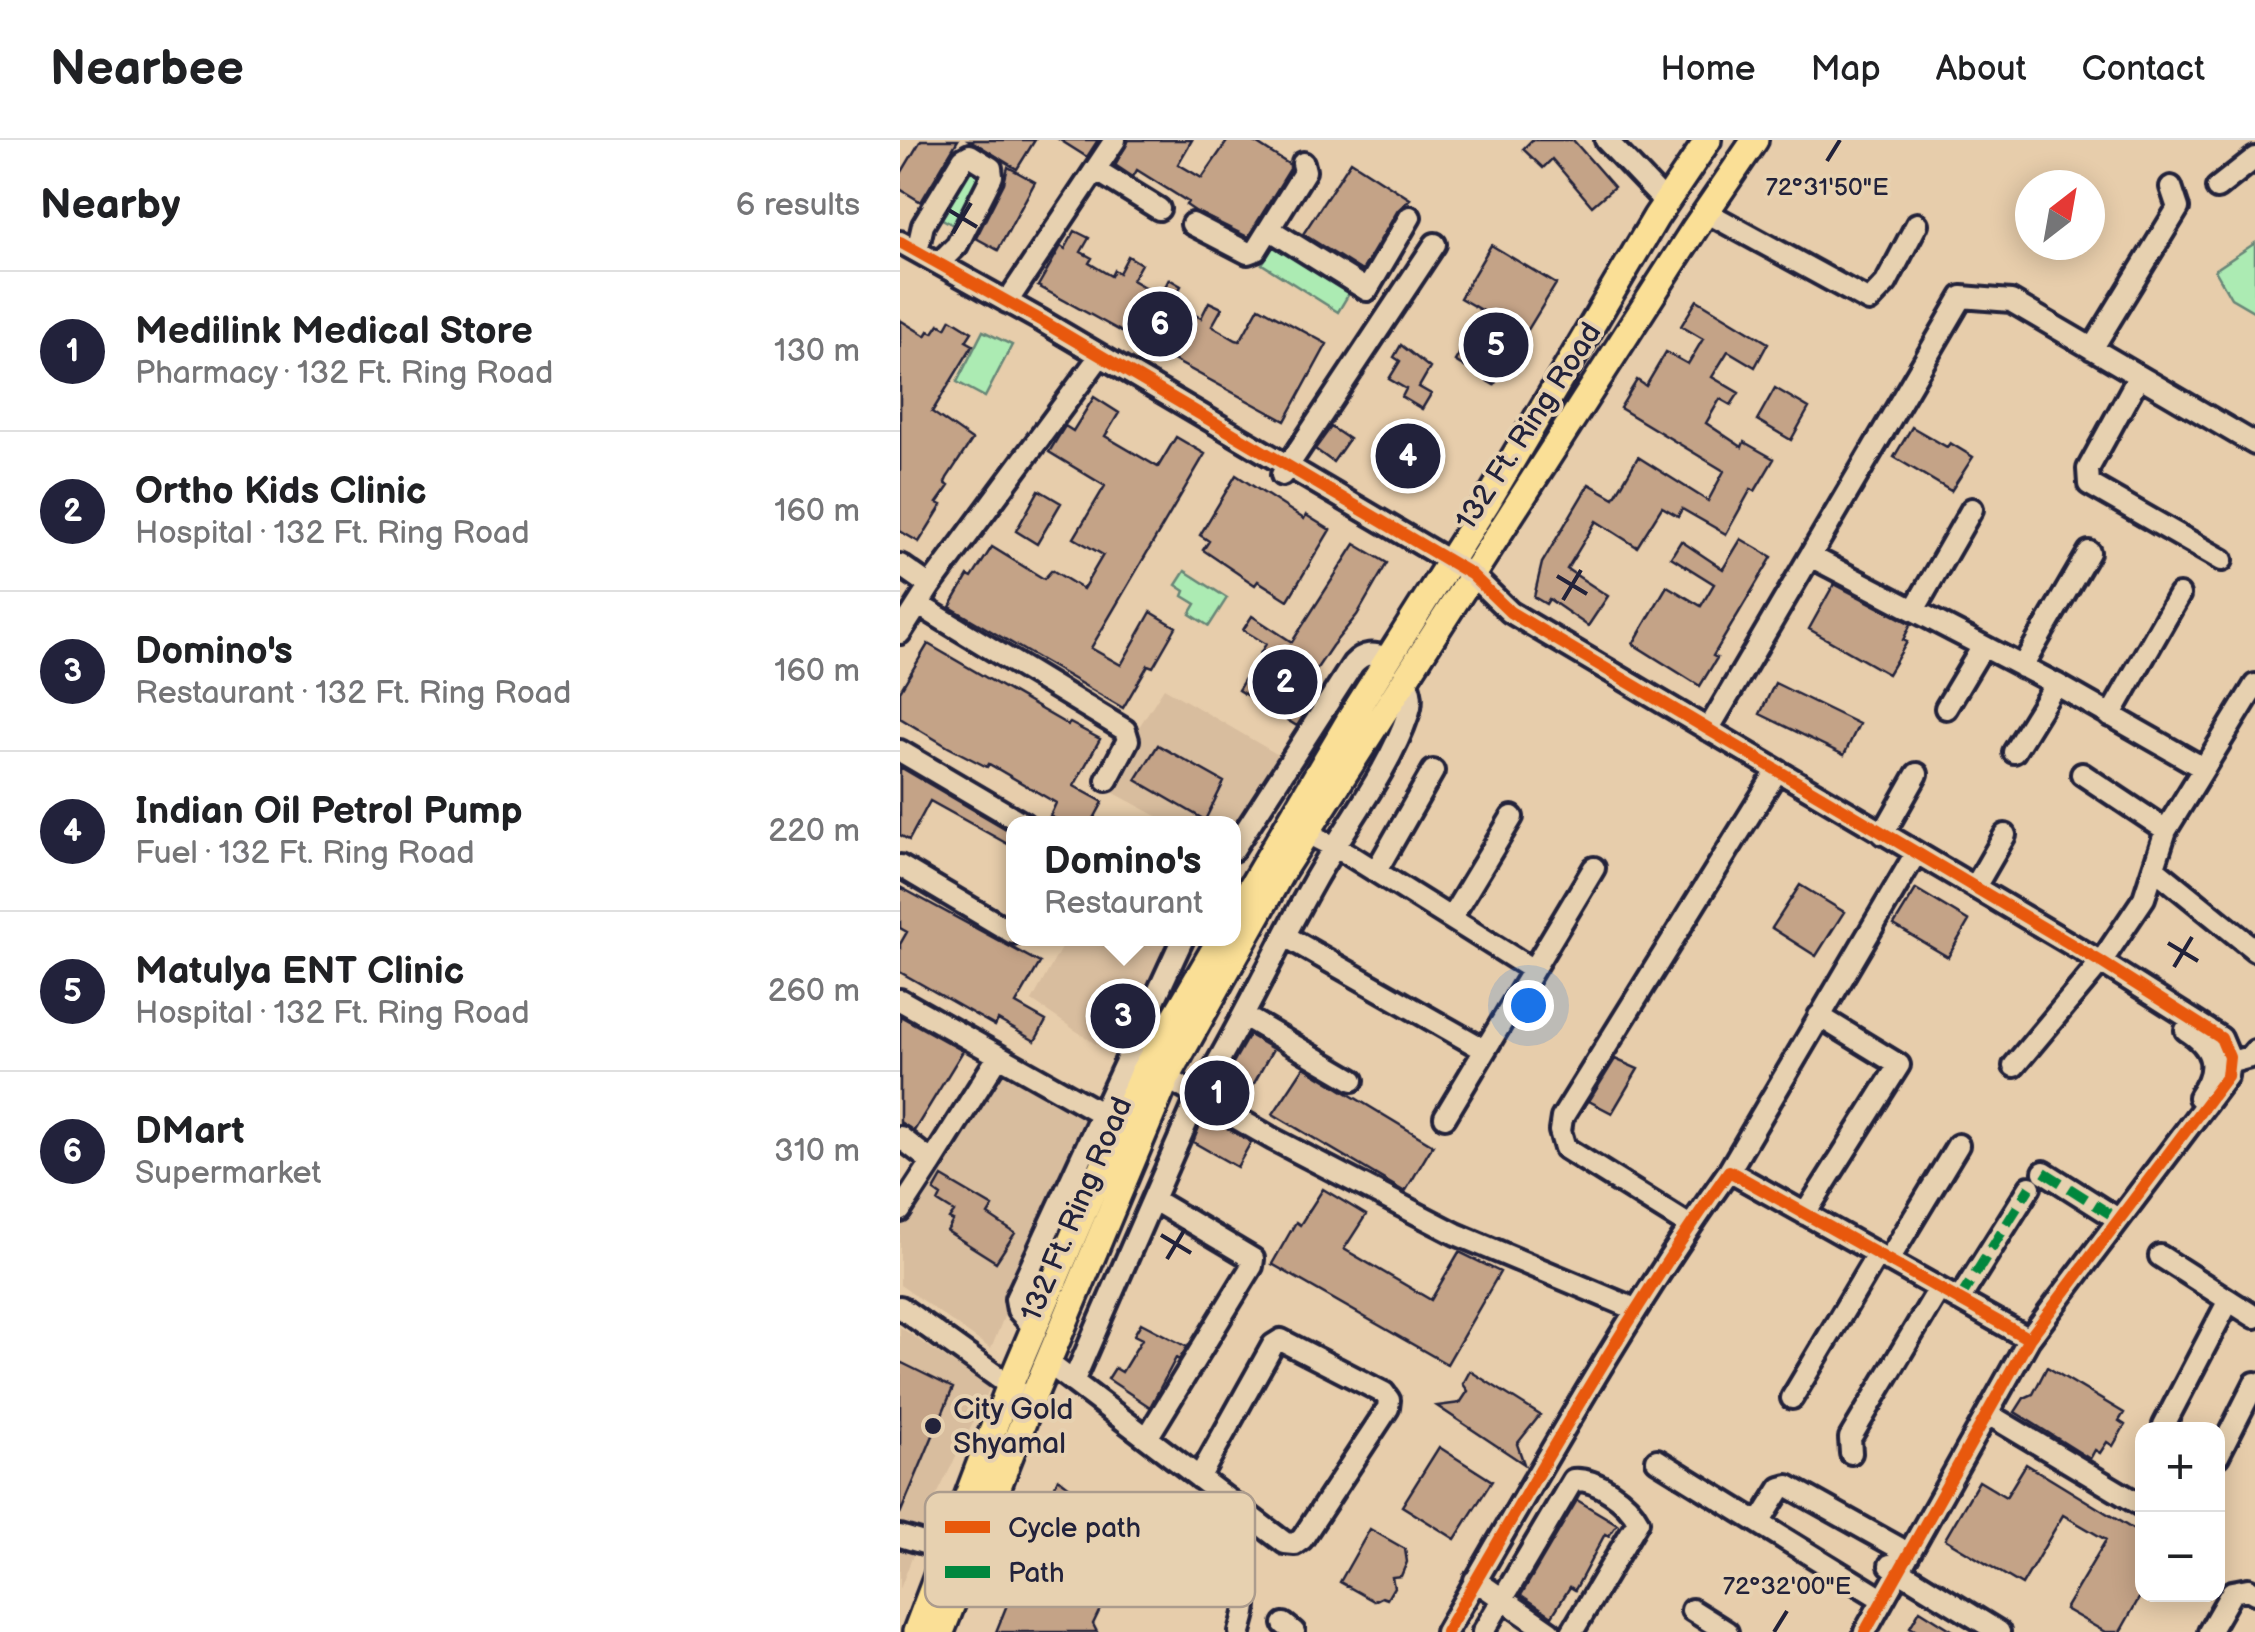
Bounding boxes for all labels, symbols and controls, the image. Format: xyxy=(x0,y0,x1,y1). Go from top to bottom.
text: Nearbee xyxy=(50,41,244,98)
text: Home xyxy=(1660,48,1755,91)
text: Map xyxy=(1810,48,1881,91)
text: About xyxy=(1936,48,2027,91)
text: Contact xyxy=(2082,48,2205,91)
north arrow xyxy=(2015,170,2105,260)
text: 72°31'50"E xyxy=(1765,172,1889,203)
text: Nearby xyxy=(40,180,180,231)
text: 6 results xyxy=(736,186,860,225)
pin: 6 xyxy=(1128,286,1192,362)
pin: 5 xyxy=(1464,308,1528,382)
text: Medilink Medical Store xyxy=(135,309,533,354)
street label: 132 Ft. Ring Road xyxy=(1448,316,1609,537)
text: 1 xyxy=(66,332,79,371)
text: 130 m xyxy=(774,332,860,371)
text: Pharmacy · 132 Ft. Ring Road xyxy=(135,354,553,393)
pin: 4 xyxy=(1376,418,1440,494)
text: Ortho Kids Clinic xyxy=(135,469,427,514)
text: 2 xyxy=(63,492,82,531)
text: 160 m xyxy=(774,492,860,531)
text: Hospital · 132 Ft. Ring Road xyxy=(135,514,530,553)
text: Domino's xyxy=(135,629,293,674)
pin: 2 xyxy=(1252,644,1318,720)
text: 3 xyxy=(63,652,82,691)
text: 160 m xyxy=(774,652,860,691)
text: Restaurant · 132 Ft. Ring Road xyxy=(135,674,571,713)
text: Indian Oil Petrol Pump xyxy=(135,789,523,834)
text: 4 xyxy=(63,812,82,851)
text: 220 m xyxy=(768,812,860,851)
popup xyxy=(1006,816,1241,946)
text: Fuel · 132 Ft. Ring Road xyxy=(135,834,475,873)
text: Domino's xyxy=(1044,839,1202,884)
text: Restaurant xyxy=(1044,884,1203,923)
text: Matulya ENT Clinic xyxy=(135,949,464,994)
text: 5 xyxy=(63,972,82,1011)
text: 260 m xyxy=(768,972,860,1011)
pin: 3 xyxy=(1090,978,1156,1054)
your location xyxy=(1503,980,1554,1031)
text: Hospital · 132 Ft. Ring Road xyxy=(135,994,530,1033)
pin: 1 xyxy=(1184,1056,1250,1130)
street label: 132 Ft. Ring Road xyxy=(1013,1092,1140,1327)
text: DMart xyxy=(135,1109,244,1154)
text: 6 xyxy=(63,1132,82,1171)
text: 310 m xyxy=(774,1132,860,1171)
text: Supermarket xyxy=(135,1154,321,1193)
place label: City Gold Shyamal xyxy=(953,1392,1073,1462)
marker: City Gold Shyamal xyxy=(922,1415,944,1437)
map controls xyxy=(2135,1422,2225,1602)
button: + xyxy=(2135,1422,2225,1512)
legend xyxy=(925,1492,1255,1607)
text: Cycle path xyxy=(1008,1512,1141,1545)
button: − xyxy=(2135,1512,2225,1602)
text: Path xyxy=(1008,1557,1064,1590)
text: 72°32'00"E xyxy=(1723,1571,1851,1602)

